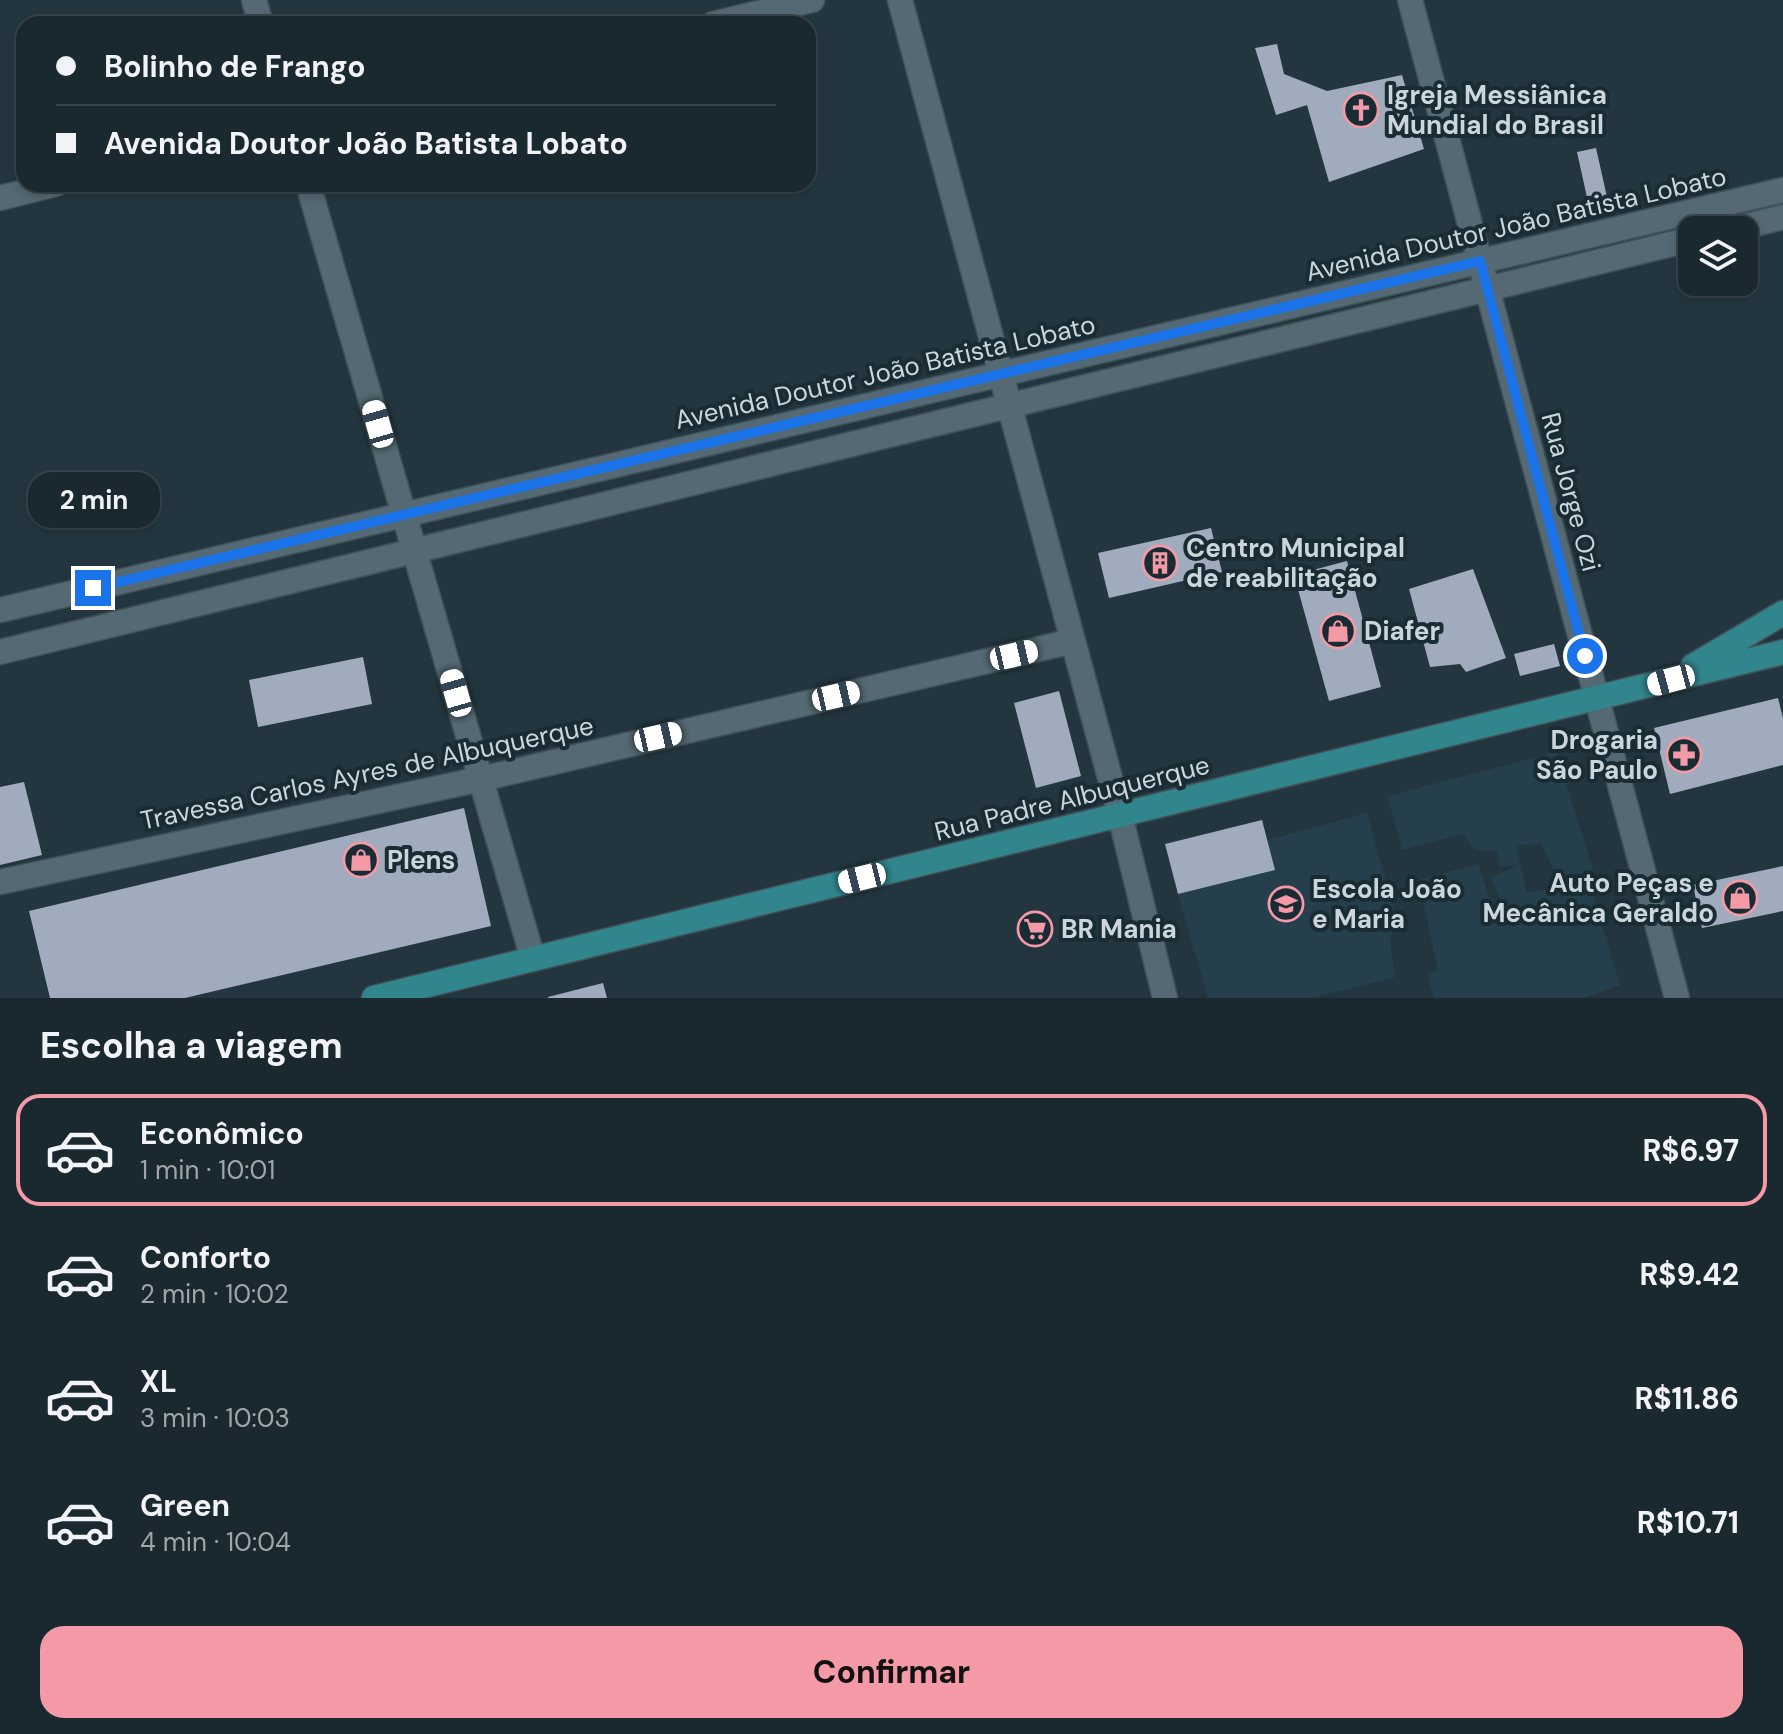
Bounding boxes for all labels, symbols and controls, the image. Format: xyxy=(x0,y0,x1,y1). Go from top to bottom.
text: Bolinho de Frango xyxy=(104,47,365,86)
place label: Igreja Messiânica Mundial do Brasil xyxy=(1387,78,1607,142)
church icon: Igreja Messiânica Mundial do Brasil xyxy=(1342,91,1380,129)
text: Avenida Doutor João Batista Lobato xyxy=(104,124,628,163)
street label: Avenida Doutor João Batista Lobato xyxy=(1302,159,1730,289)
map controls xyxy=(1678,216,1758,296)
button: layers xyxy=(1678,216,1758,296)
street label: Avenida Doutor João Batista Lobato xyxy=(671,307,1099,437)
car xyxy=(360,398,396,450)
street label: Rua Jorge Ozi xyxy=(1533,409,1609,575)
callout: 2 min xyxy=(27,472,159,528)
text: 2 min xyxy=(60,483,128,517)
place label: Centro Municipal de reabilitação xyxy=(1186,531,1405,595)
building icon: Centro Municipal de reabilitação xyxy=(1141,544,1179,582)
route end xyxy=(75,570,111,606)
shop icon: Diafer xyxy=(1319,612,1357,650)
place label: Diafer xyxy=(1364,614,1441,648)
car xyxy=(988,638,1040,672)
route start xyxy=(1567,638,1603,674)
car xyxy=(1645,662,1697,698)
car xyxy=(438,667,474,719)
car xyxy=(810,679,862,713)
street label: Travessa Carlos Ayres de Albuquerque xyxy=(137,708,597,838)
car xyxy=(632,720,684,754)
place label: Drogaria São Paulo xyxy=(1536,723,1658,787)
pharmacy icon: Drogaria São Paulo xyxy=(1665,736,1703,774)
street label: Rua Padre Albuquerque xyxy=(931,747,1213,849)
shop icon: Plens xyxy=(342,841,380,879)
place label: Plens xyxy=(387,843,455,877)
car xyxy=(836,861,888,895)
place label: Auto Peças e Mecânica Geraldo xyxy=(1482,866,1714,930)
place label: Escola João e Maria xyxy=(1312,872,1462,936)
shop icon: Auto Peças e Mecânica Geraldo xyxy=(1721,879,1759,917)
school or university icon: Escola João e Maria xyxy=(1267,885,1305,923)
supermarket icon: BR Mania xyxy=(1016,910,1054,948)
place label: BR Mania xyxy=(1061,912,1177,946)
text: Escolha a viagem xyxy=(40,1022,343,1069)
icon: car xyxy=(44,1114,116,1186)
text: Econômico xyxy=(140,1114,304,1153)
text: R$6.97 xyxy=(1642,1131,1739,1170)
text: 1 min · 10:01 xyxy=(140,1153,275,1187)
icon: car xyxy=(44,1238,116,1310)
text: Conforto xyxy=(140,1238,271,1277)
text: R$9.42 xyxy=(1639,1255,1739,1294)
text: 2 min · 10:02 xyxy=(140,1277,289,1311)
icon: car xyxy=(44,1362,116,1434)
text: XL xyxy=(140,1362,177,1401)
text: R$11.86 xyxy=(1635,1379,1739,1418)
text: 3 min · 10:03 xyxy=(140,1401,290,1435)
icon: car xyxy=(44,1486,116,1558)
text: Green xyxy=(140,1486,230,1525)
text: R$10.71 xyxy=(1637,1503,1739,1542)
text: 4 min · 10:04 xyxy=(140,1525,291,1559)
button: Confirmar xyxy=(40,1626,1743,1718)

